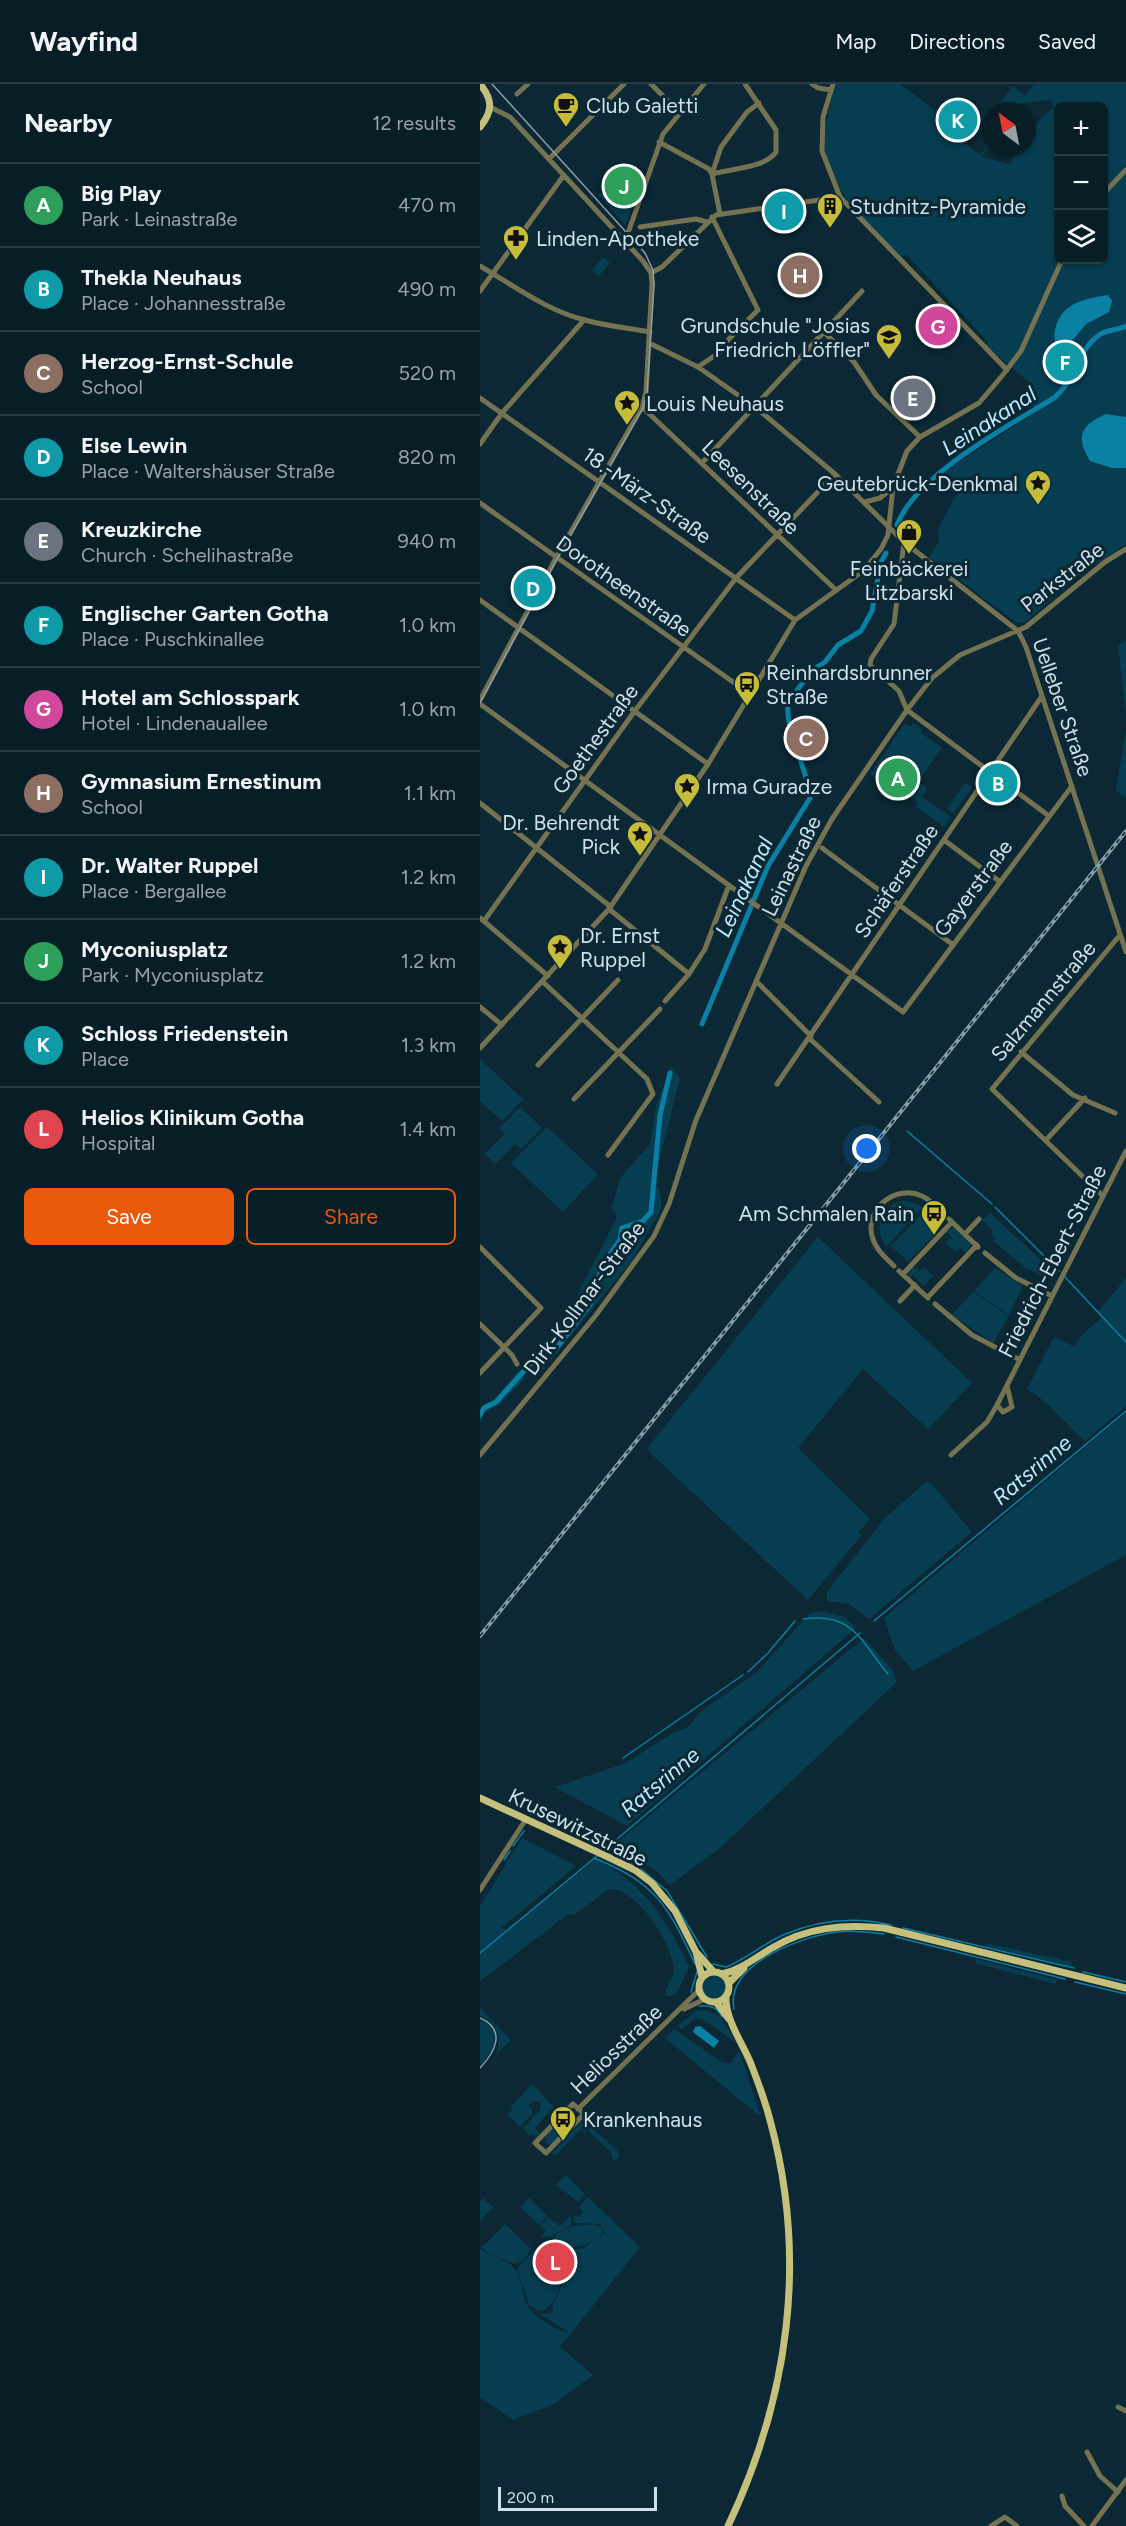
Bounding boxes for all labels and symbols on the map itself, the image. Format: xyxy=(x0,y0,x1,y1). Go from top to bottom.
cafe icon: Club Galetti xyxy=(551,90,581,128)
place label: Club Galetti xyxy=(586,93,698,118)
pin: K xyxy=(938,98,978,142)
north arrow xyxy=(982,102,1036,156)
pin: J xyxy=(604,164,644,208)
pin: I xyxy=(764,188,804,234)
building icon: Studnitz-Pyramide xyxy=(815,191,845,229)
place label: Studnitz-Pyramide xyxy=(850,194,1026,219)
pharmacy icon: Linden-Apotheke xyxy=(501,223,531,261)
place label: Linden-Apotheke xyxy=(536,226,699,251)
pin: H xyxy=(780,252,820,297)
pin: G xyxy=(918,304,958,348)
place label: Grundschule "Josias Friedrich Löffler" xyxy=(680,313,870,362)
school or university icon: Grundschule "Josias Friedrich Löffler" xyxy=(874,322,904,360)
pin: F xyxy=(1046,340,1084,384)
pin: E xyxy=(894,376,932,420)
water label: Leinakanal xyxy=(937,380,1041,462)
place icon: Louis Neuhaus xyxy=(612,388,642,426)
place label: Louis Neuhaus xyxy=(646,391,784,416)
street label: Leesenstraße xyxy=(697,434,805,540)
street label: 18.-März-Straße xyxy=(578,441,716,549)
place icon: Geutebrück-Denkmal xyxy=(1023,468,1053,506)
place label: Geutebrück-Denkmal xyxy=(817,471,1018,496)
shop icon: Feinbäckerei Litzbarski xyxy=(894,517,924,555)
street label: Dorotheenstraße xyxy=(552,530,696,642)
street label: Parkstraße xyxy=(1015,537,1109,617)
place label: Feinbäckerei Litzbarski xyxy=(850,556,968,605)
pin: D xyxy=(514,566,552,610)
street label: Uelleber Straße xyxy=(1028,634,1098,780)
place label: Reinhardsbrunner Straße xyxy=(766,660,932,709)
bus stop icon: Reinhardsbrunner Straße xyxy=(732,669,762,707)
street label: Goethestraße xyxy=(547,679,643,799)
pin: C xyxy=(786,716,826,760)
pin: A xyxy=(878,756,918,800)
pin: B xyxy=(978,760,1018,806)
place icon: Irma Guradze xyxy=(672,771,702,809)
place label: Irma Guradze xyxy=(706,774,832,799)
place label: Dr. Behrendt Pick xyxy=(502,810,621,859)
street label: Leinastraße xyxy=(756,812,826,920)
place icon: Dr. Behrendt Pick xyxy=(625,819,655,857)
street label: Schäferstraße xyxy=(849,819,943,943)
water label: Leinakanal xyxy=(709,833,779,941)
street label: Gayerstraße xyxy=(928,835,1018,941)
place label: Dr. Ernst Ruppel xyxy=(580,923,660,972)
place icon: Dr. Ernst Ruppel xyxy=(545,932,575,970)
street label: Salzmannstraße xyxy=(985,936,1101,1066)
your location xyxy=(852,1134,881,1163)
street label: Friedrich-Ebert-Straße xyxy=(993,1161,1111,1361)
bus stop icon: Am Schmalen Rain xyxy=(919,1198,949,1236)
place label: Am Schmalen Rain xyxy=(739,1201,914,1226)
street label: Dirk-Kollmar-Straße xyxy=(518,1216,650,1380)
water label: Ratsrinne xyxy=(987,1429,1077,1511)
water label: Ratsrinne xyxy=(615,1741,705,1823)
street label: Krusewitzstraße xyxy=(505,1783,651,1871)
street label: Heliosstraße xyxy=(565,1999,667,2099)
bus stop icon: Krankenhaus xyxy=(548,2104,578,2142)
place label: Krankenhaus xyxy=(583,2107,702,2132)
pin: L xyxy=(536,2240,574,2284)
scale bar xyxy=(498,2484,657,2512)

